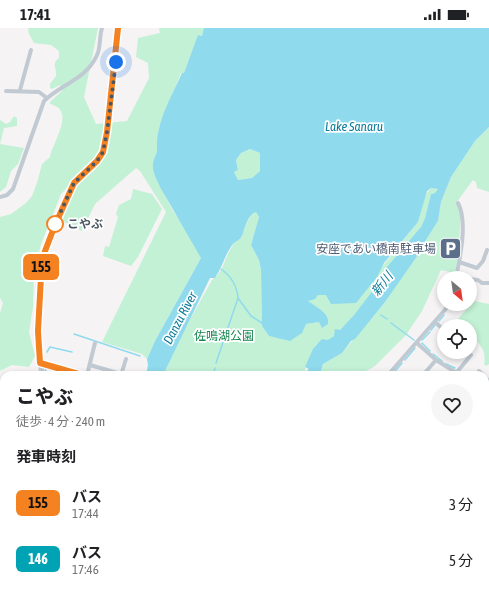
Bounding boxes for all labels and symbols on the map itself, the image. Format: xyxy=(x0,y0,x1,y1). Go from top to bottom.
your location xyxy=(106,52,126,72)
water label: Lake Sanaru xyxy=(325,119,383,134)
marker: こやぶ xyxy=(46,215,64,233)
place label: こやぶ xyxy=(67,217,103,231)
parking icon: 安座であい橋南駐車場 xyxy=(438,236,464,262)
place label: 安座であい橋南駐車場 xyxy=(316,242,436,256)
line badge: 155 xyxy=(18,254,64,280)
water label: 新川 xyxy=(368,268,397,299)
north arrow xyxy=(437,271,477,311)
water label: Danzu River xyxy=(160,288,201,347)
park label: 佐鳴湖公園 xyxy=(194,329,254,343)

